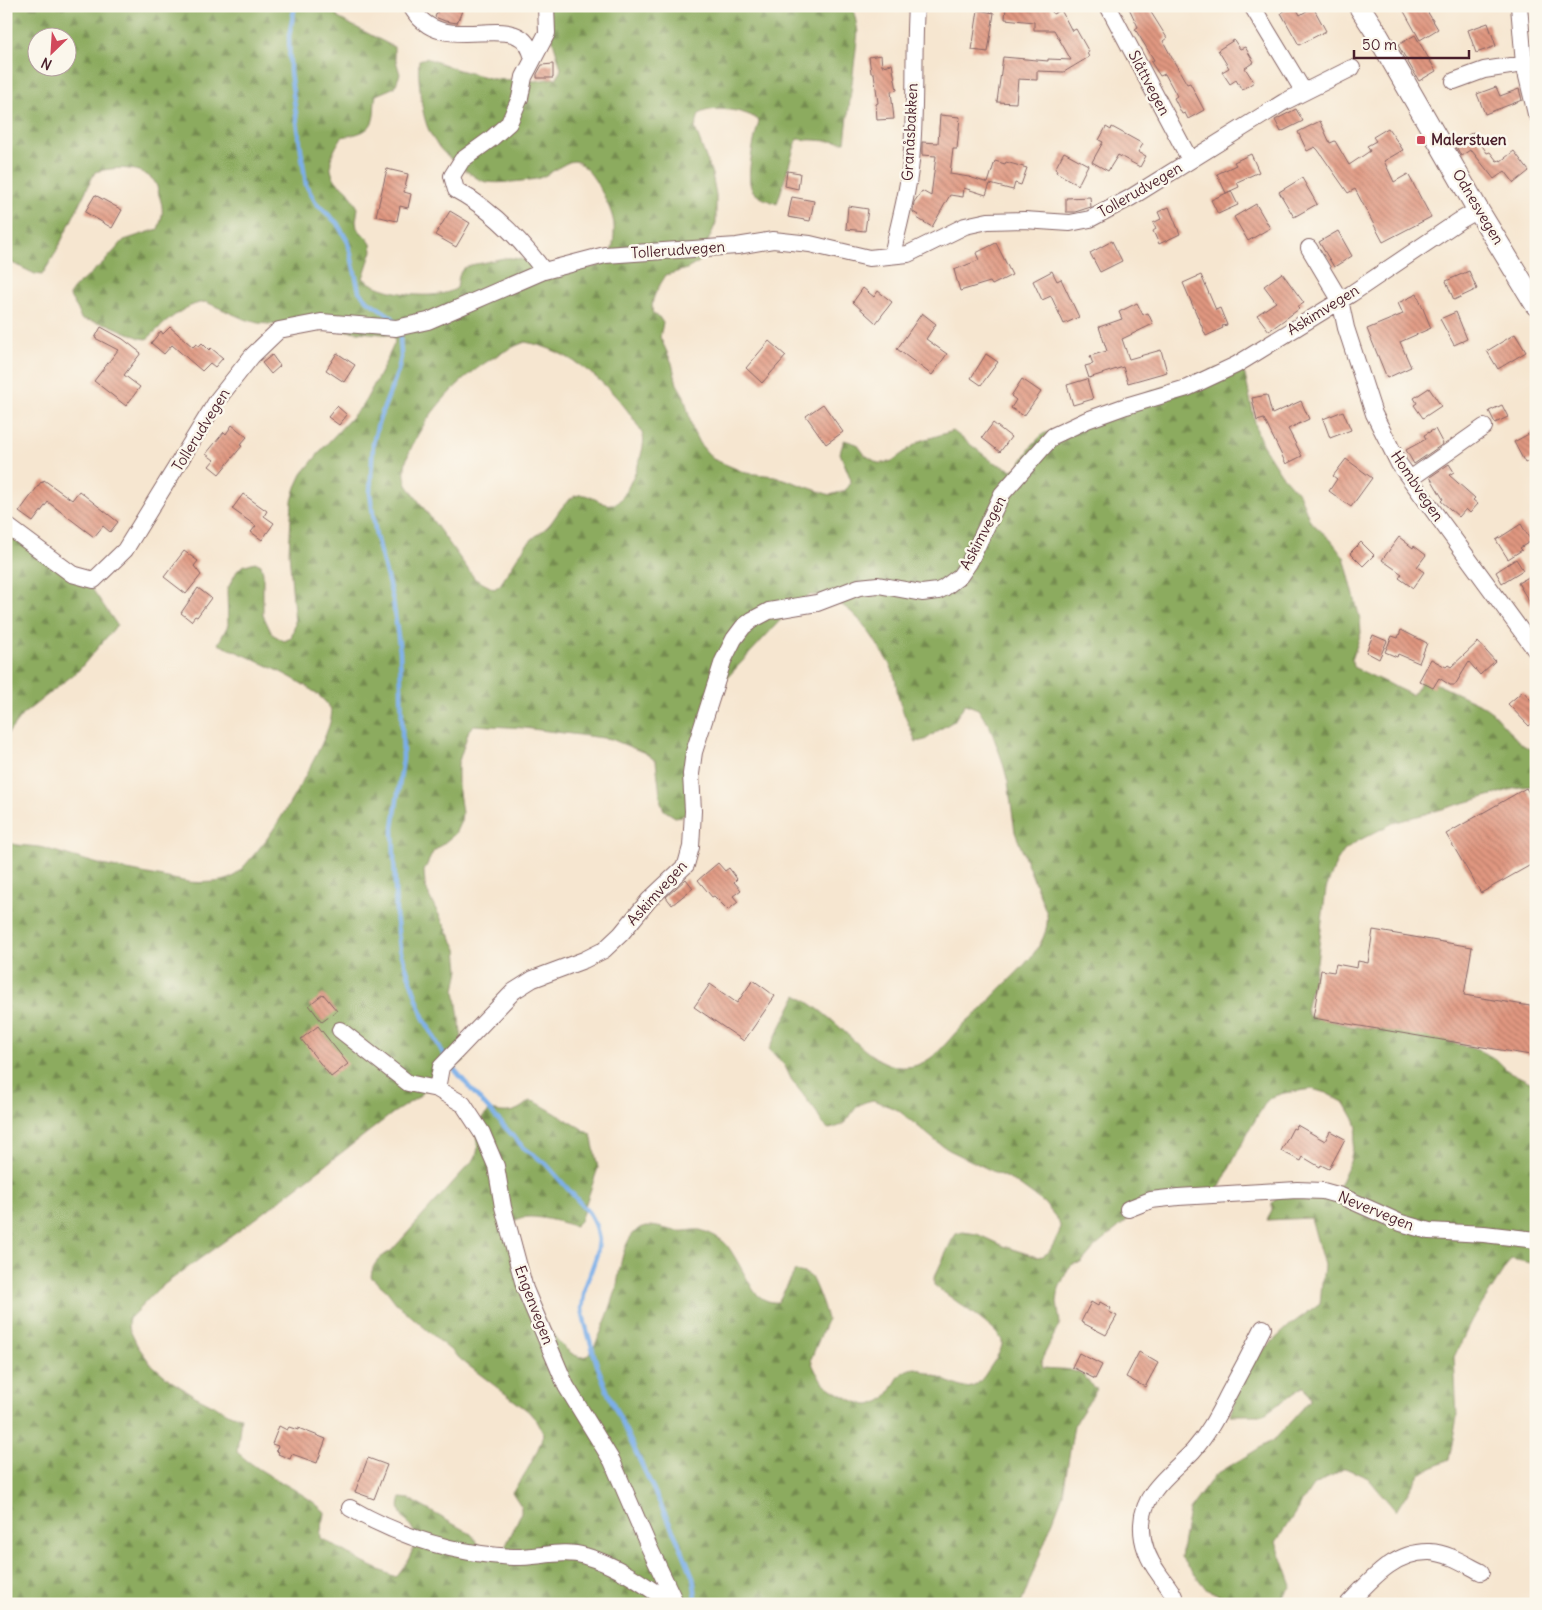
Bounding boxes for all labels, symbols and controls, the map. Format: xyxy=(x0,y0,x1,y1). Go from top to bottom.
north arrow xyxy=(28,28,78,78)
scale bar xyxy=(1354,28,1470,60)
text: 50 m xyxy=(1362,35,1397,54)
street label: Slåttvegen xyxy=(1124,47,1175,119)
text: N xyxy=(38,54,55,74)
street label: Granåsbakken xyxy=(897,82,922,182)
place label: Malerstuen xyxy=(1431,130,1507,149)
marker: Malerstuen xyxy=(1415,134,1427,146)
street label: Tollerudvegen xyxy=(1094,158,1186,221)
street label: Odnesvegen xyxy=(1449,166,1508,248)
street label: Tollerudvegen xyxy=(630,237,726,262)
street label: Askimvegen xyxy=(1283,280,1362,339)
street label: Tollerudvegen xyxy=(168,384,234,475)
street label: Hombvegen xyxy=(1387,447,1448,525)
street label: Askimvegen xyxy=(955,492,1010,573)
street label: Askimvegen xyxy=(622,856,691,929)
street label: Nevervegen xyxy=(1335,1187,1417,1235)
street label: Engenvegen xyxy=(511,1263,558,1347)

